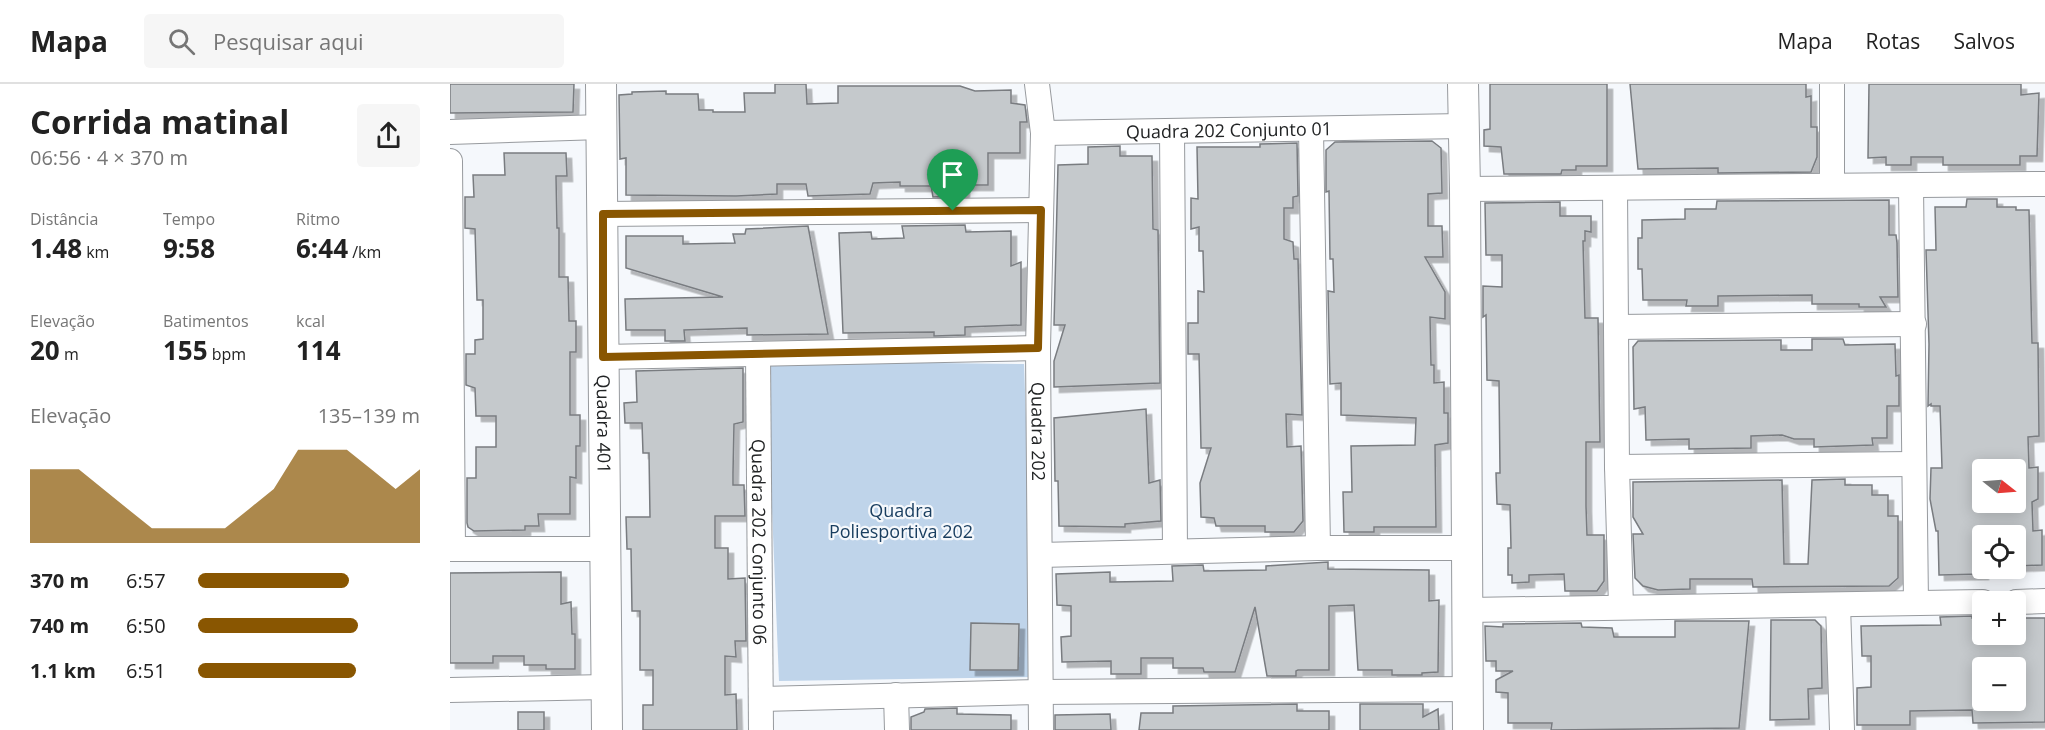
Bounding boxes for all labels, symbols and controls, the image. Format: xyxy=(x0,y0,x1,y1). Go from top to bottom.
search box xyxy=(144,14,564,68)
text: Mapa xyxy=(30,22,108,60)
icon: search xyxy=(165,25,198,58)
text: Pesquisar aqui xyxy=(213,26,364,56)
text: Mapa xyxy=(1778,27,1833,55)
text: Rotas xyxy=(1866,27,1920,55)
text: Salvos xyxy=(1953,27,2015,55)
text: Corrida matinal xyxy=(30,99,289,144)
button: share xyxy=(357,104,420,167)
street label: Quadra 202 Conjunto 01 xyxy=(1126,116,1332,144)
text: 06:56 · 4 × 370 m xyxy=(30,144,188,171)
pin xyxy=(927,149,978,211)
icon: arrive xyxy=(936,158,969,191)
text: Distância xyxy=(30,208,98,230)
text: Tempo xyxy=(163,208,215,230)
text: Ritmo xyxy=(296,208,340,230)
text: 1.48 xyxy=(30,230,82,266)
text: 9:58 xyxy=(163,230,215,266)
text: 6:44 xyxy=(296,230,348,266)
text: km xyxy=(82,241,109,263)
text: /km xyxy=(348,241,381,263)
text: Elevação xyxy=(30,310,95,332)
text: Batimentos xyxy=(163,310,249,332)
text: kcal xyxy=(296,310,325,332)
text: 20 xyxy=(30,332,60,368)
text: 155 xyxy=(163,332,208,368)
text: 114 xyxy=(296,332,341,368)
text: m xyxy=(60,343,79,365)
text: bpm xyxy=(208,343,246,365)
street label: Quadra 401 xyxy=(592,374,617,474)
street label: Quadra 202 xyxy=(1026,382,1051,481)
text: Elevação xyxy=(30,402,111,429)
text: 135–139 m xyxy=(318,402,420,429)
street label: Quadra 202 Conjunto 06 xyxy=(747,439,772,645)
north arrow xyxy=(1972,459,2026,513)
map controls xyxy=(1972,459,2026,711)
park label: Quadra Poliesportiva 202 xyxy=(829,498,973,543)
button: locate xyxy=(1972,525,2026,579)
text: 370 m xyxy=(30,567,89,594)
text: 6:57 xyxy=(126,567,166,594)
button: + xyxy=(1972,591,2026,645)
text: 740 m xyxy=(30,612,89,639)
text: 6:50 xyxy=(126,612,166,639)
text: 1.1 km xyxy=(30,657,96,684)
text: 6:51 xyxy=(126,657,166,684)
button: − xyxy=(1972,657,2026,711)

